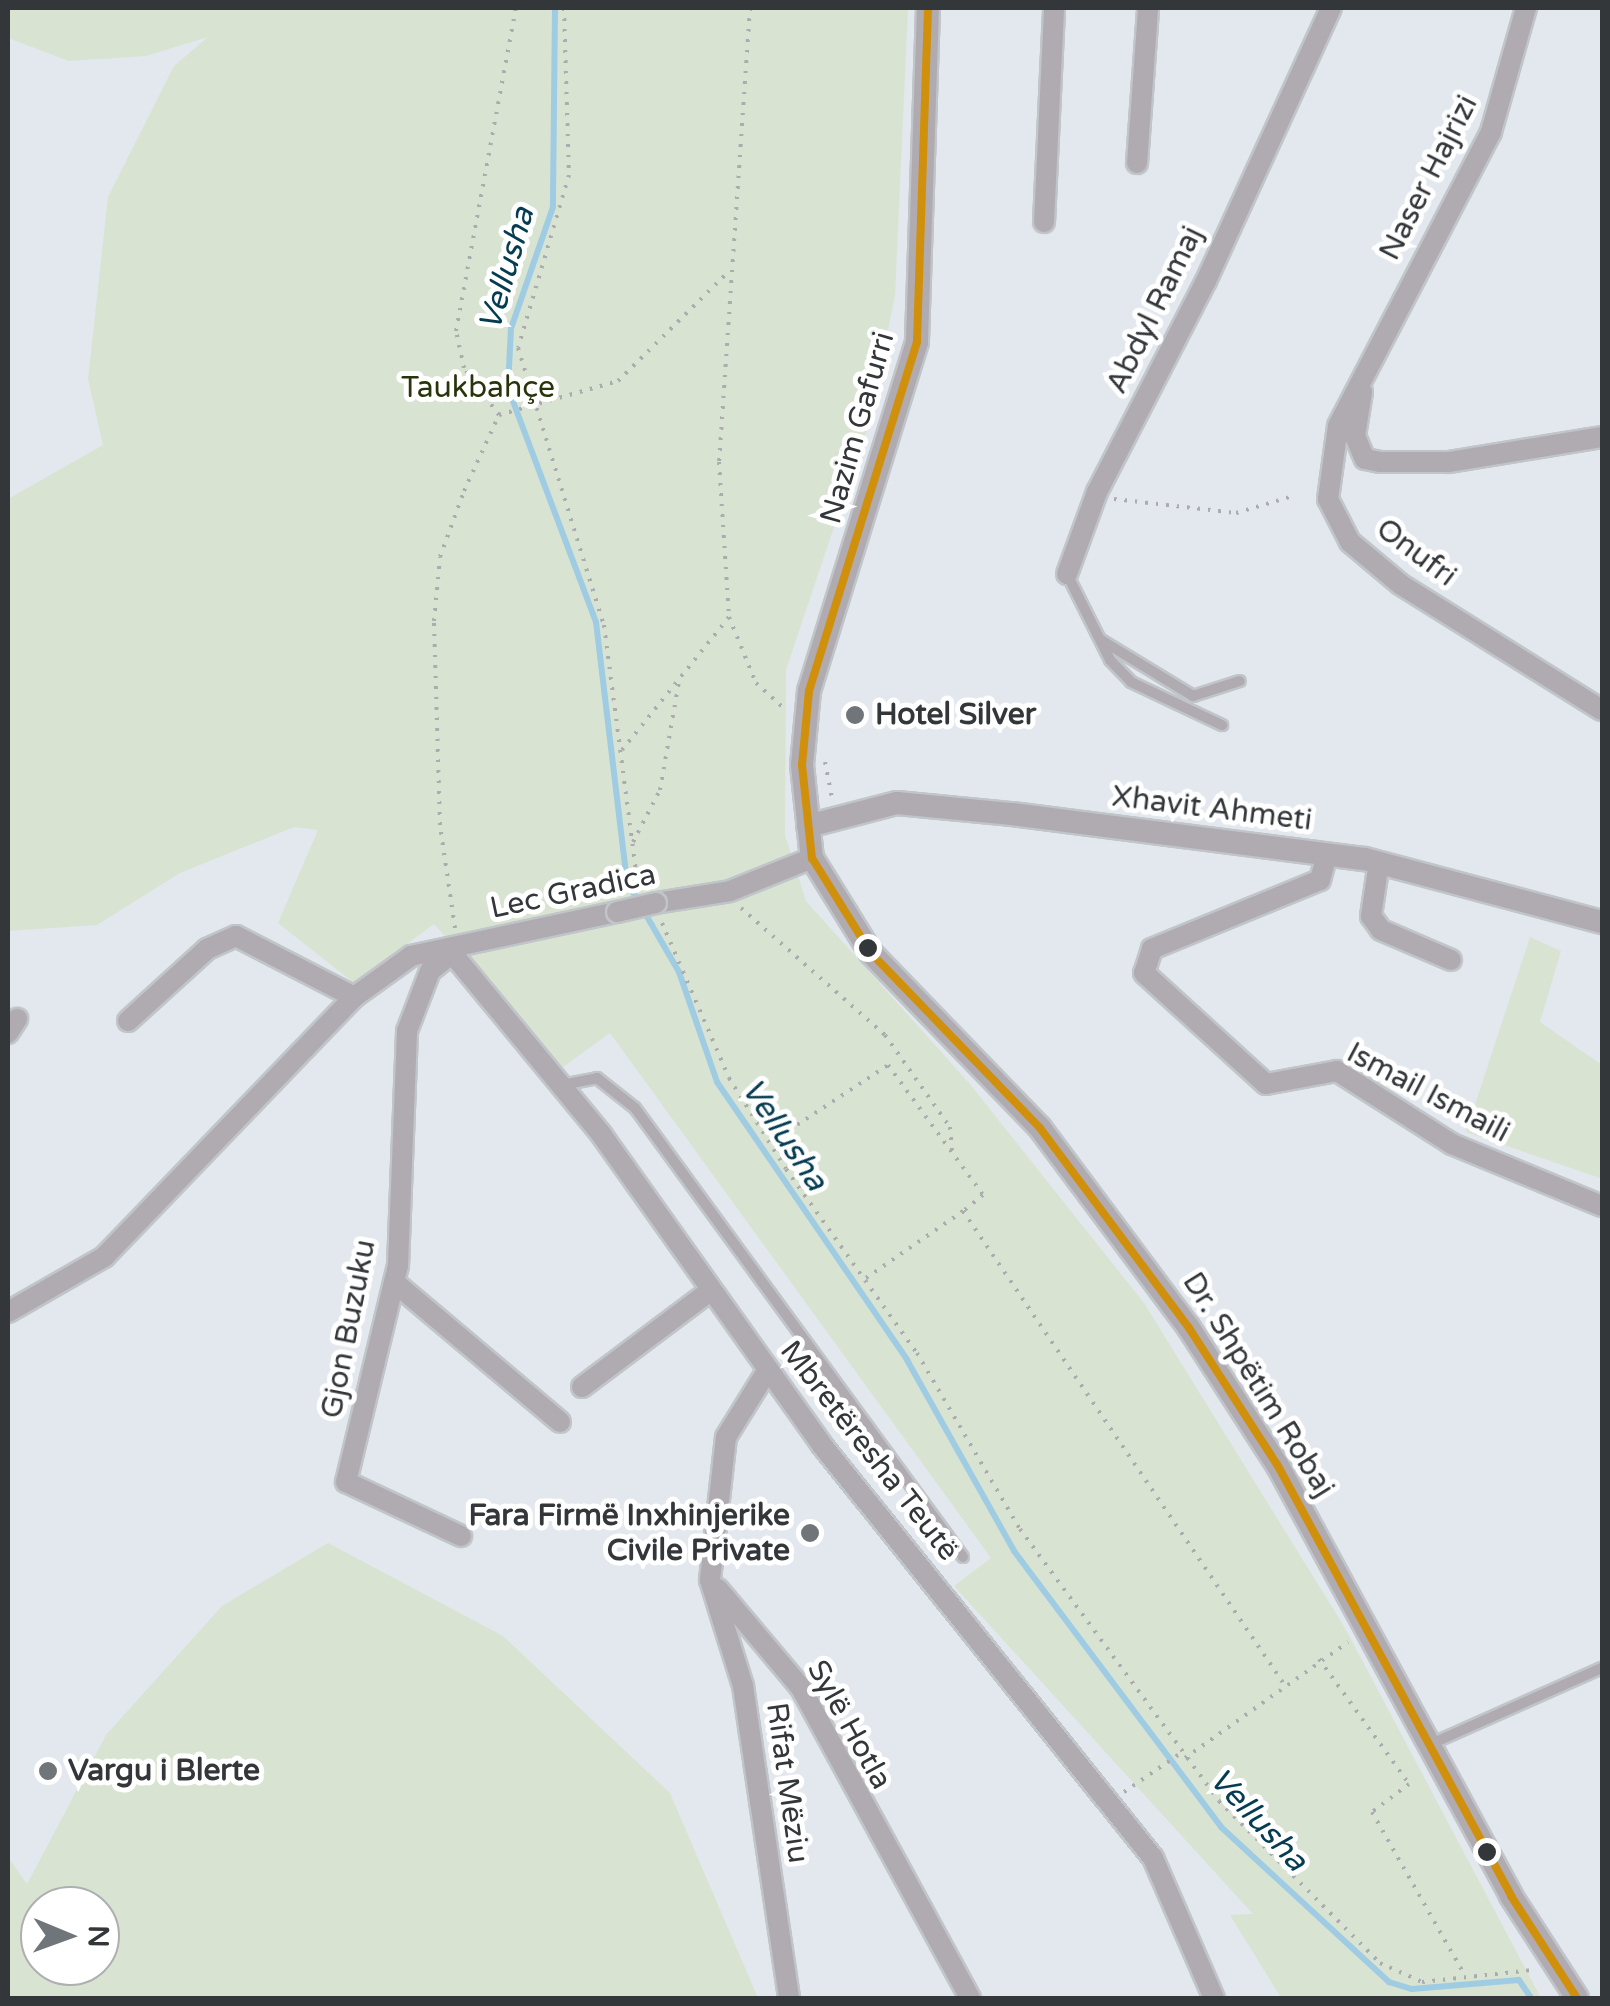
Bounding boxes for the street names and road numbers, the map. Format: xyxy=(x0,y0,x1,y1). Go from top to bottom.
street label: Naser Hajrizi xyxy=(1372,90,1486,266)
street label: Abdyl Ramaj xyxy=(1099,220,1211,400)
street label: Nazim Gafurri xyxy=(813,328,903,528)
street label: Onufri xyxy=(1369,511,1463,595)
street label: Xhavit Ahmeti xyxy=(1110,779,1314,839)
street label: Lec Gradica xyxy=(487,857,659,927)
street label: Ismail Ismaili xyxy=(1340,1035,1516,1151)
street label: Gjon Buzuku xyxy=(314,1237,384,1421)
street label: Dr. Shpëtim Robaj xyxy=(1174,1266,1342,1504)
street label: Mbretëresha Teutë xyxy=(772,1334,966,1568)
street label: Sylë Hotla xyxy=(799,1654,899,1796)
street label: Rifat Mëziu xyxy=(758,1700,816,1866)

